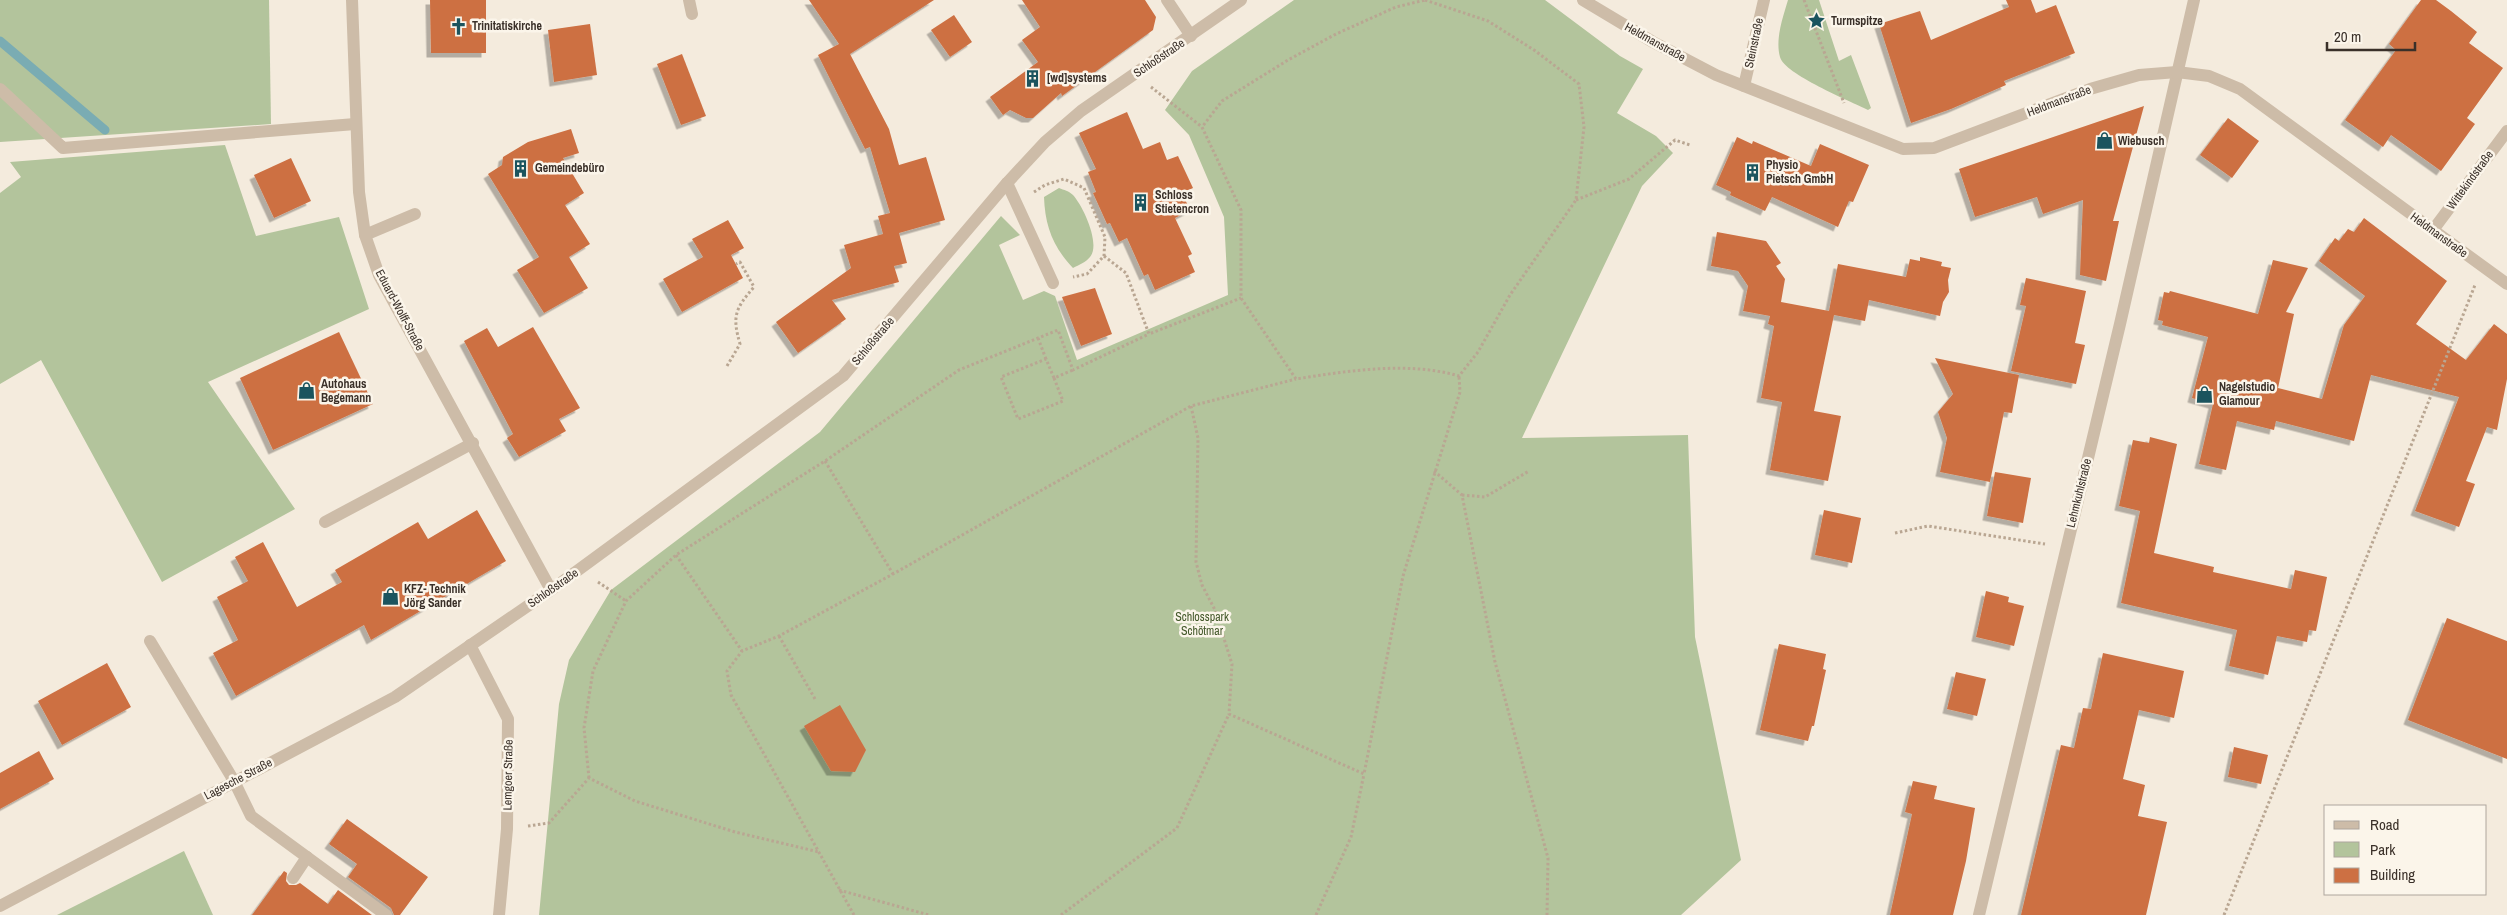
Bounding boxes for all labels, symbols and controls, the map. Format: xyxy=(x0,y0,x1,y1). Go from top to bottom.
place icon: Turmspitze xyxy=(1807,11,1827,31)
place label: Turmspitze xyxy=(1831,13,1883,29)
church icon: Trinitatiskirche xyxy=(448,16,468,36)
street label: Steinstraße xyxy=(1741,16,1767,70)
place label: Trinitatiskirche xyxy=(472,18,543,34)
street label: Heldmanstraße xyxy=(1622,19,1688,65)
scale bar xyxy=(2327,20,2414,52)
text: 20 m xyxy=(2334,26,2361,47)
street label: Schloßstraße xyxy=(1130,35,1188,81)
building icon: [wd]systems xyxy=(1023,68,1043,88)
place label: [wd]systems xyxy=(1047,70,1107,86)
street label: Heldmanstraße xyxy=(2025,81,2093,121)
shop icon: Wiebusch xyxy=(2094,131,2114,151)
place label: Wiebusch xyxy=(2118,133,2164,149)
street label: Wittekindstraße xyxy=(2443,147,2497,213)
place label: Physio Pietsch GmbH xyxy=(1766,157,1833,187)
building icon: Gemeindebüro xyxy=(511,158,531,178)
place label: Gemeindebüro xyxy=(535,160,604,176)
building icon: Physio Pietsch GmbH xyxy=(1742,162,1762,182)
place label: Schloss Stietencron xyxy=(1155,187,1209,217)
building icon: Schloss Stietencron xyxy=(1131,192,1151,212)
street label: Heldmanstraße xyxy=(2407,209,2471,261)
street label: Eduard-Wolff-Straße xyxy=(372,267,428,353)
street label: Schloßstraße xyxy=(848,313,898,369)
place label: Autohaus Begemann xyxy=(321,376,371,406)
place label: Nagelstudio Glamour xyxy=(2219,379,2275,409)
shop icon: Autohaus Begemann xyxy=(297,381,317,401)
shop icon: Nagelstudio Glamour xyxy=(2195,384,2215,404)
street label: Lehmkuhlstraße xyxy=(2063,457,2095,529)
street label: Schloßstraße xyxy=(524,565,582,611)
place label: KFZ- Technik Jörg Sander xyxy=(404,581,466,611)
shop icon: KFZ- Technik Jörg Sander xyxy=(380,586,400,606)
park label: Schlosspark Schötmar xyxy=(1175,609,1229,639)
street label: Lemgoer Straße xyxy=(499,739,517,811)
street label: Lagesche Straße xyxy=(201,754,275,804)
legend xyxy=(2324,805,2487,895)
text: Road xyxy=(2370,814,2399,835)
text: Park xyxy=(2370,839,2396,860)
text: Building xyxy=(2370,864,2415,885)

